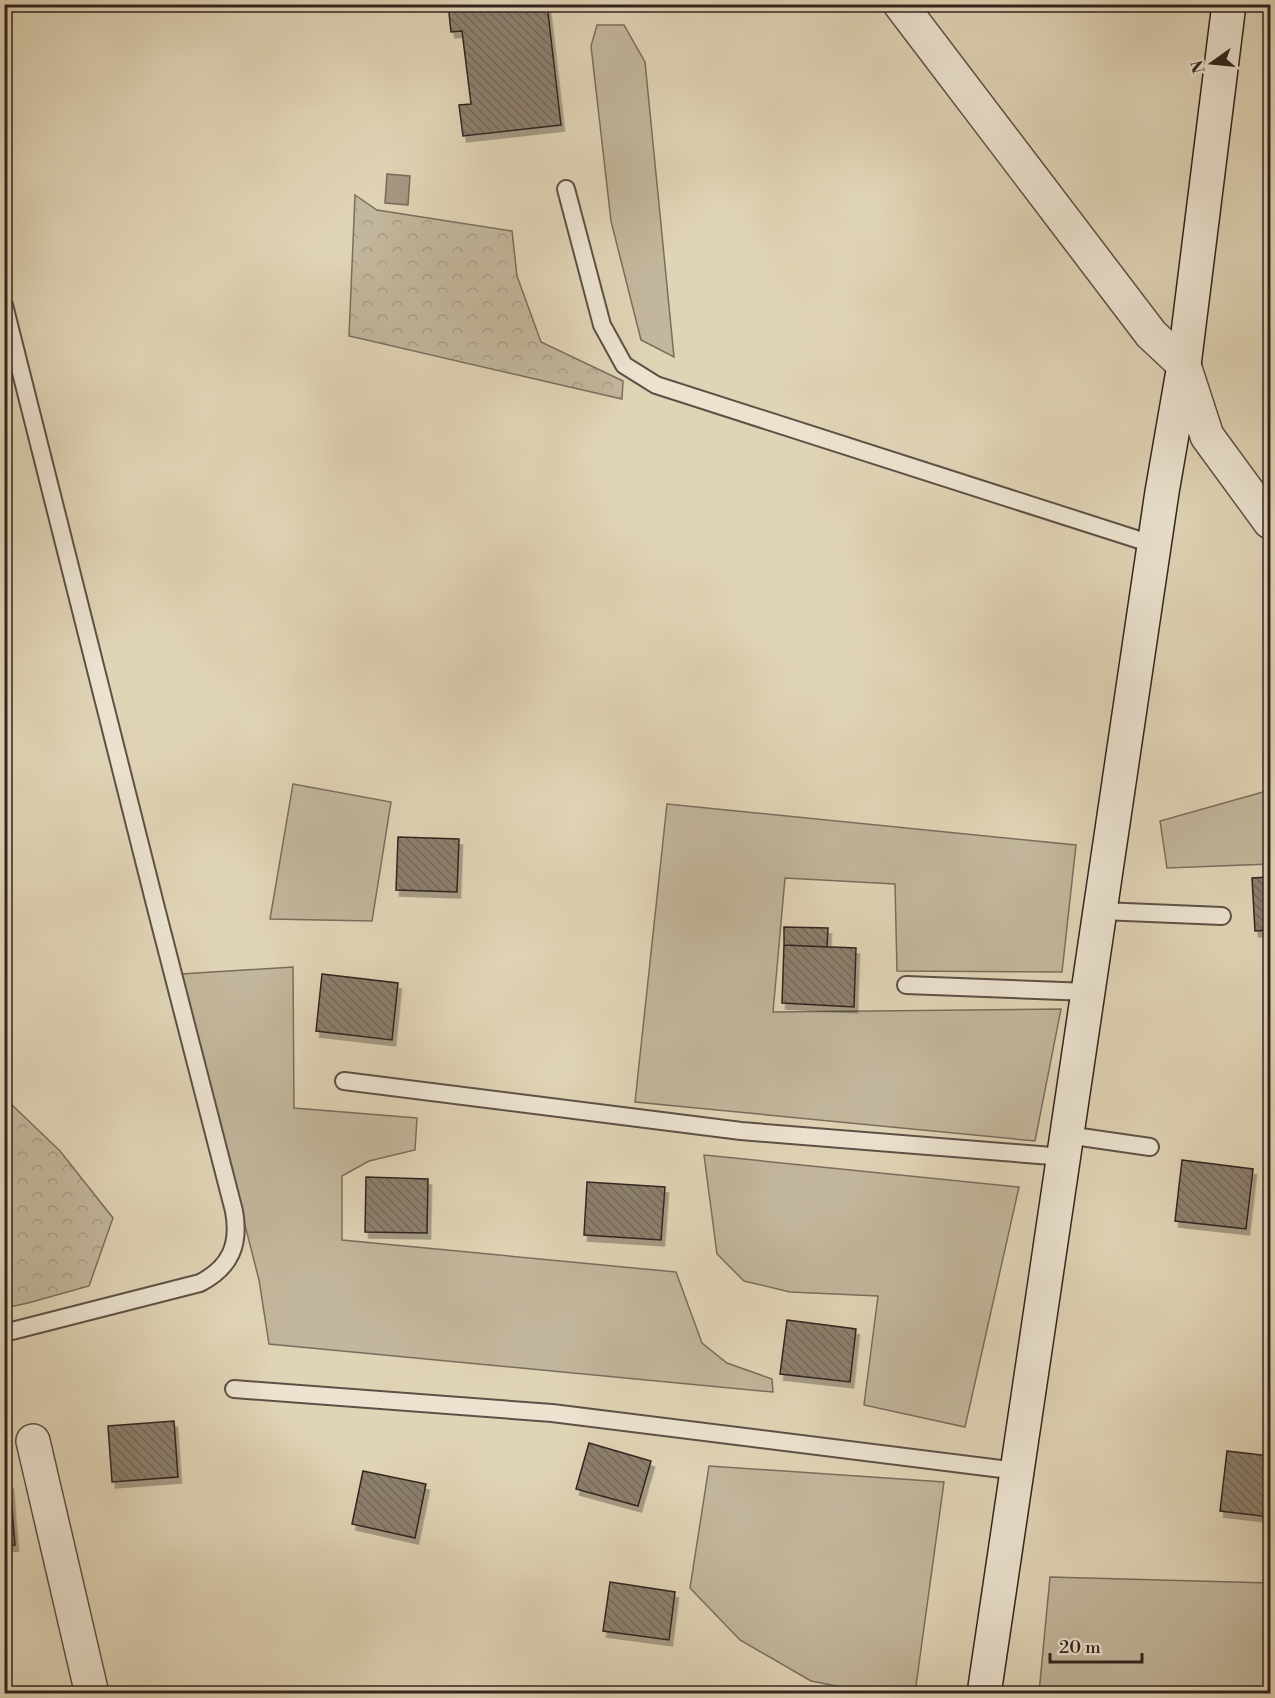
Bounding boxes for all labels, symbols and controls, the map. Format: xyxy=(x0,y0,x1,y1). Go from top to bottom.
north arrow xyxy=(1182,33,1242,93)
text: N xyxy=(1187,58,1210,75)
scale bar xyxy=(1050,1626,1142,1664)
text: 20 m xyxy=(1059,1636,1101,1659)

